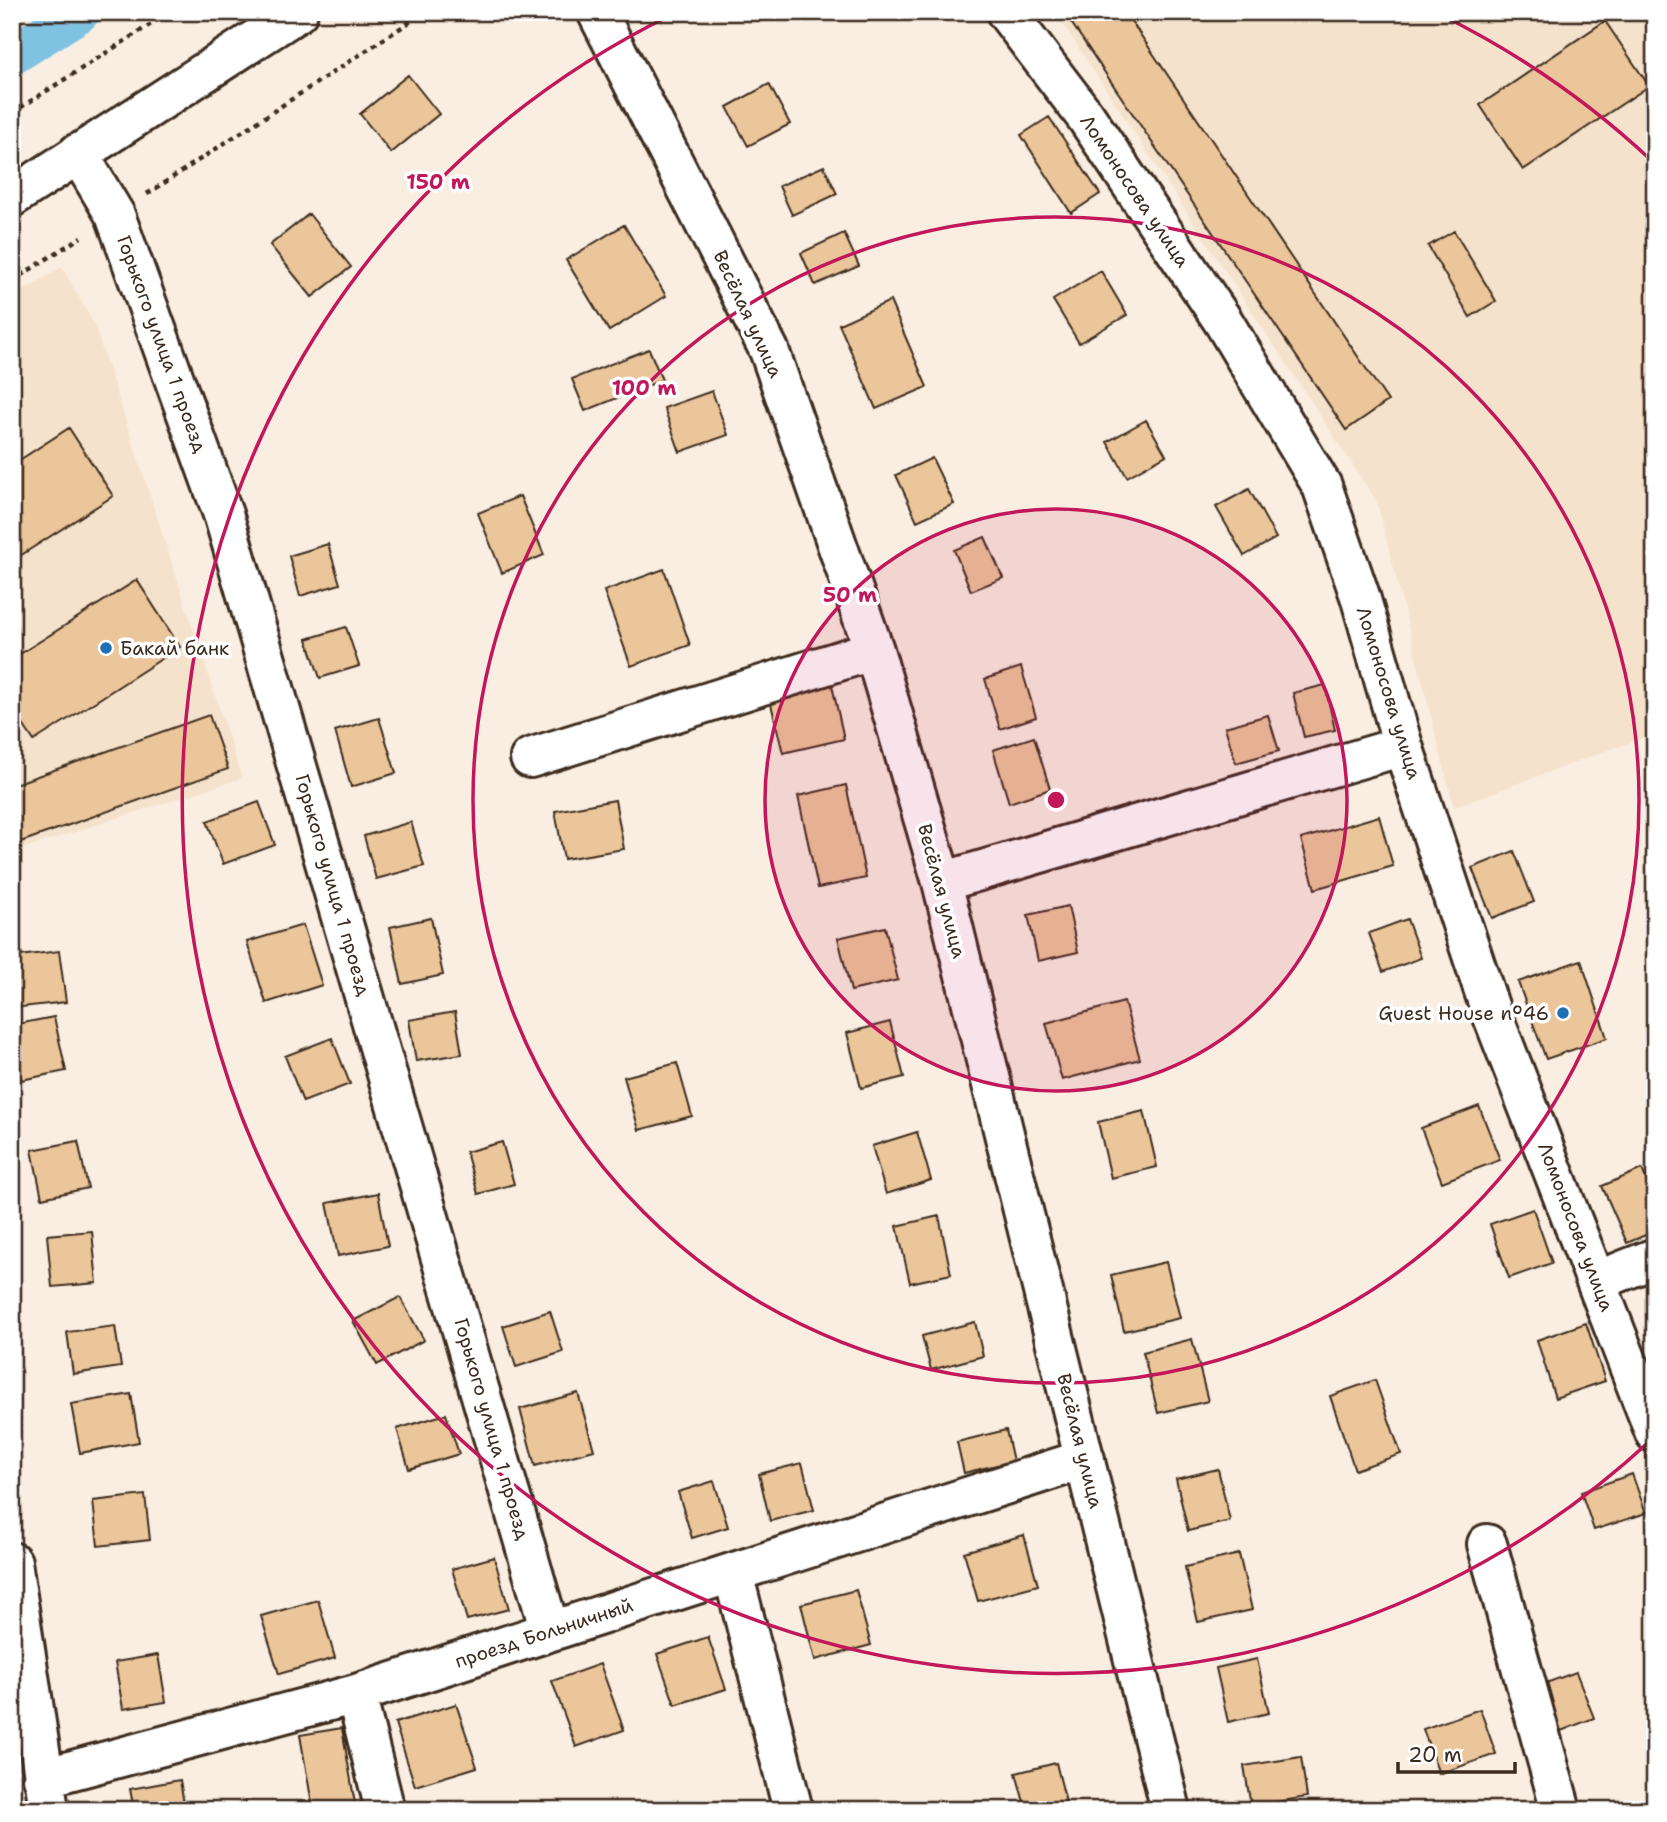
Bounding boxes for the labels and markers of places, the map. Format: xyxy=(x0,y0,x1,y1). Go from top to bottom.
place label: Бакай банк xyxy=(120,636,229,661)
marker: Бакай банк xyxy=(98,640,114,656)
centre of rings xyxy=(1044,788,1068,812)
place label: Guest House n°46 xyxy=(1379,1001,1549,1026)
marker: Guest House n°46 xyxy=(1555,1005,1571,1021)

